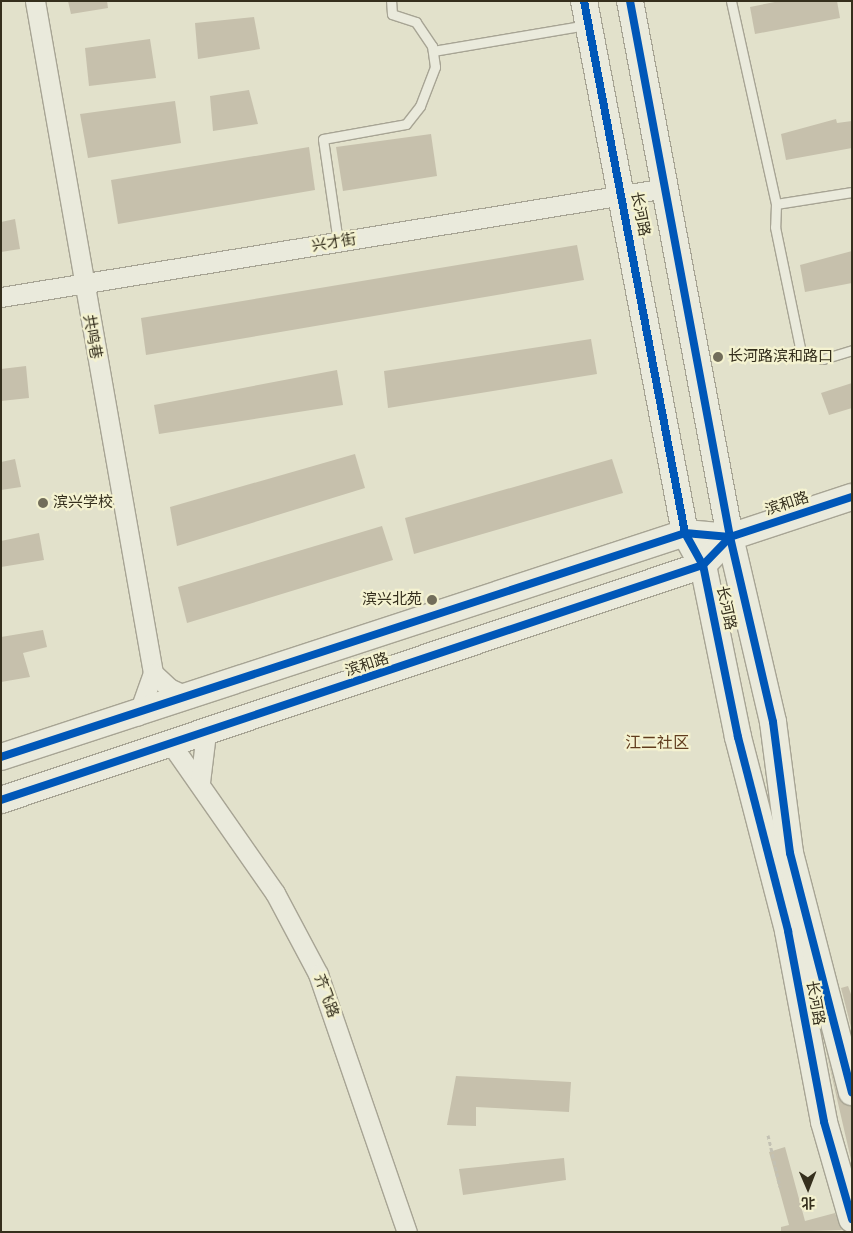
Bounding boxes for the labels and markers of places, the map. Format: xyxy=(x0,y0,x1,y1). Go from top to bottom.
place label: 长河路滨和路口 xyxy=(728,348,833,366)
marker: 长河路滨和路口 xyxy=(712,351,724,363)
place label: 滨兴学校 xyxy=(53,494,113,512)
marker: 滨兴学校 xyxy=(37,497,49,509)
place label: 滨兴北苑 xyxy=(362,591,422,609)
marker: 滨兴北苑 xyxy=(426,594,438,606)

